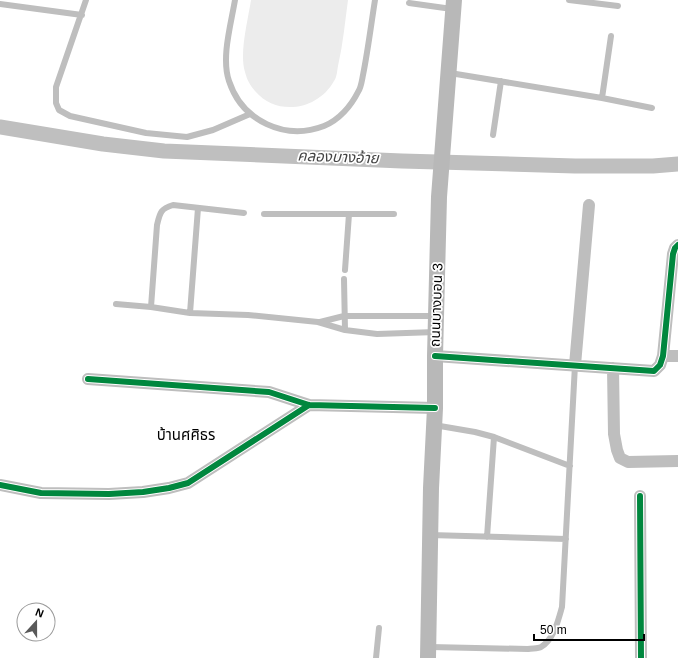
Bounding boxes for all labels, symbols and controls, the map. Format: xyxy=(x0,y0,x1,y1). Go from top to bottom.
water label: คลองบางอ้าย xyxy=(297,147,380,166)
street label: ถนนบางบอน 3 xyxy=(427,263,445,347)
district label: บ้านศศิธร xyxy=(157,426,215,443)
north arrow xyxy=(16,602,56,642)
text: N xyxy=(34,606,45,620)
scale bar xyxy=(534,616,644,642)
text: 50 m xyxy=(540,623,567,637)

